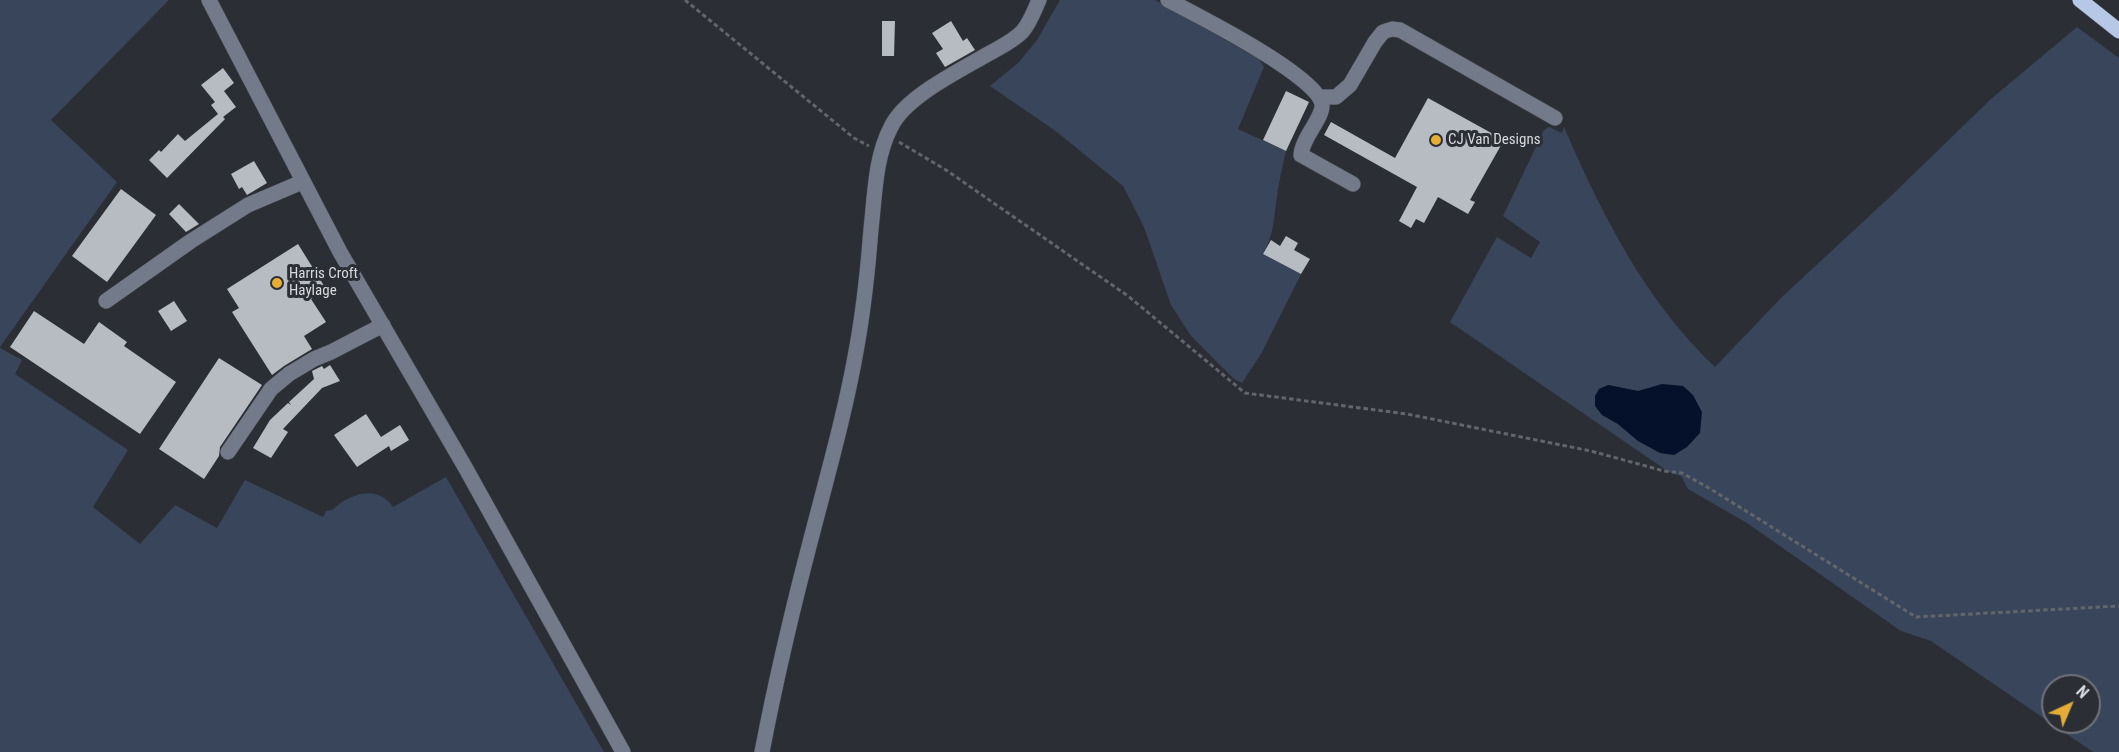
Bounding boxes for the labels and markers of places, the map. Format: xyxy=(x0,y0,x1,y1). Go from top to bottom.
place label: CJ Van Designs xyxy=(1448,131,1541,149)
marker: CJ Van Designs xyxy=(1429,133,1443,147)
place label: Harris Croft Haylage xyxy=(289,265,358,300)
marker: Harris Croft Haylage xyxy=(270,276,284,290)

